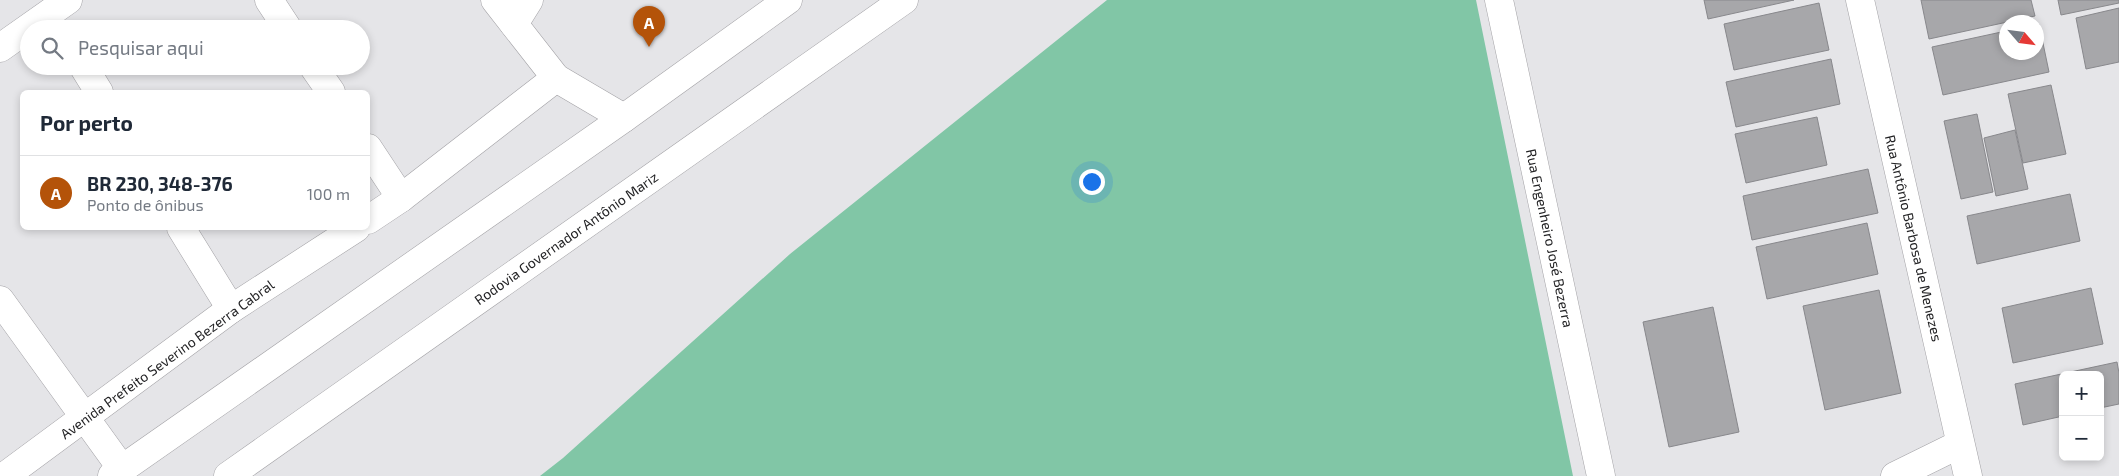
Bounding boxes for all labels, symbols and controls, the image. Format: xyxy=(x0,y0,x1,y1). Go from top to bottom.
pin: A xyxy=(633,6,665,47)
north arrow xyxy=(1999,15,2044,60)
search box xyxy=(20,20,370,75)
icon: search xyxy=(38,34,66,62)
text: Pesquisar aqui xyxy=(78,36,204,59)
text: Por perto xyxy=(40,110,133,135)
street label: Rua Antônio Barbosa de Menezes xyxy=(1882,133,1946,343)
street label: Rua Engenheiro José Bezerra xyxy=(1523,147,1577,329)
street label: Rodovia Governador Antônio Mariz xyxy=(471,168,661,308)
your location xyxy=(1079,169,1105,195)
text: BR 230, 348-376 xyxy=(87,172,233,195)
text: A xyxy=(51,184,61,203)
text: 100 m xyxy=(307,184,350,203)
text: Ponto de ônibus xyxy=(87,195,204,214)
street label: Avenida Prefeito Severino Bezerra Cabral xyxy=(57,275,278,442)
map controls xyxy=(2059,371,2104,461)
button: + xyxy=(2059,371,2104,416)
button: − xyxy=(2059,416,2104,461)

